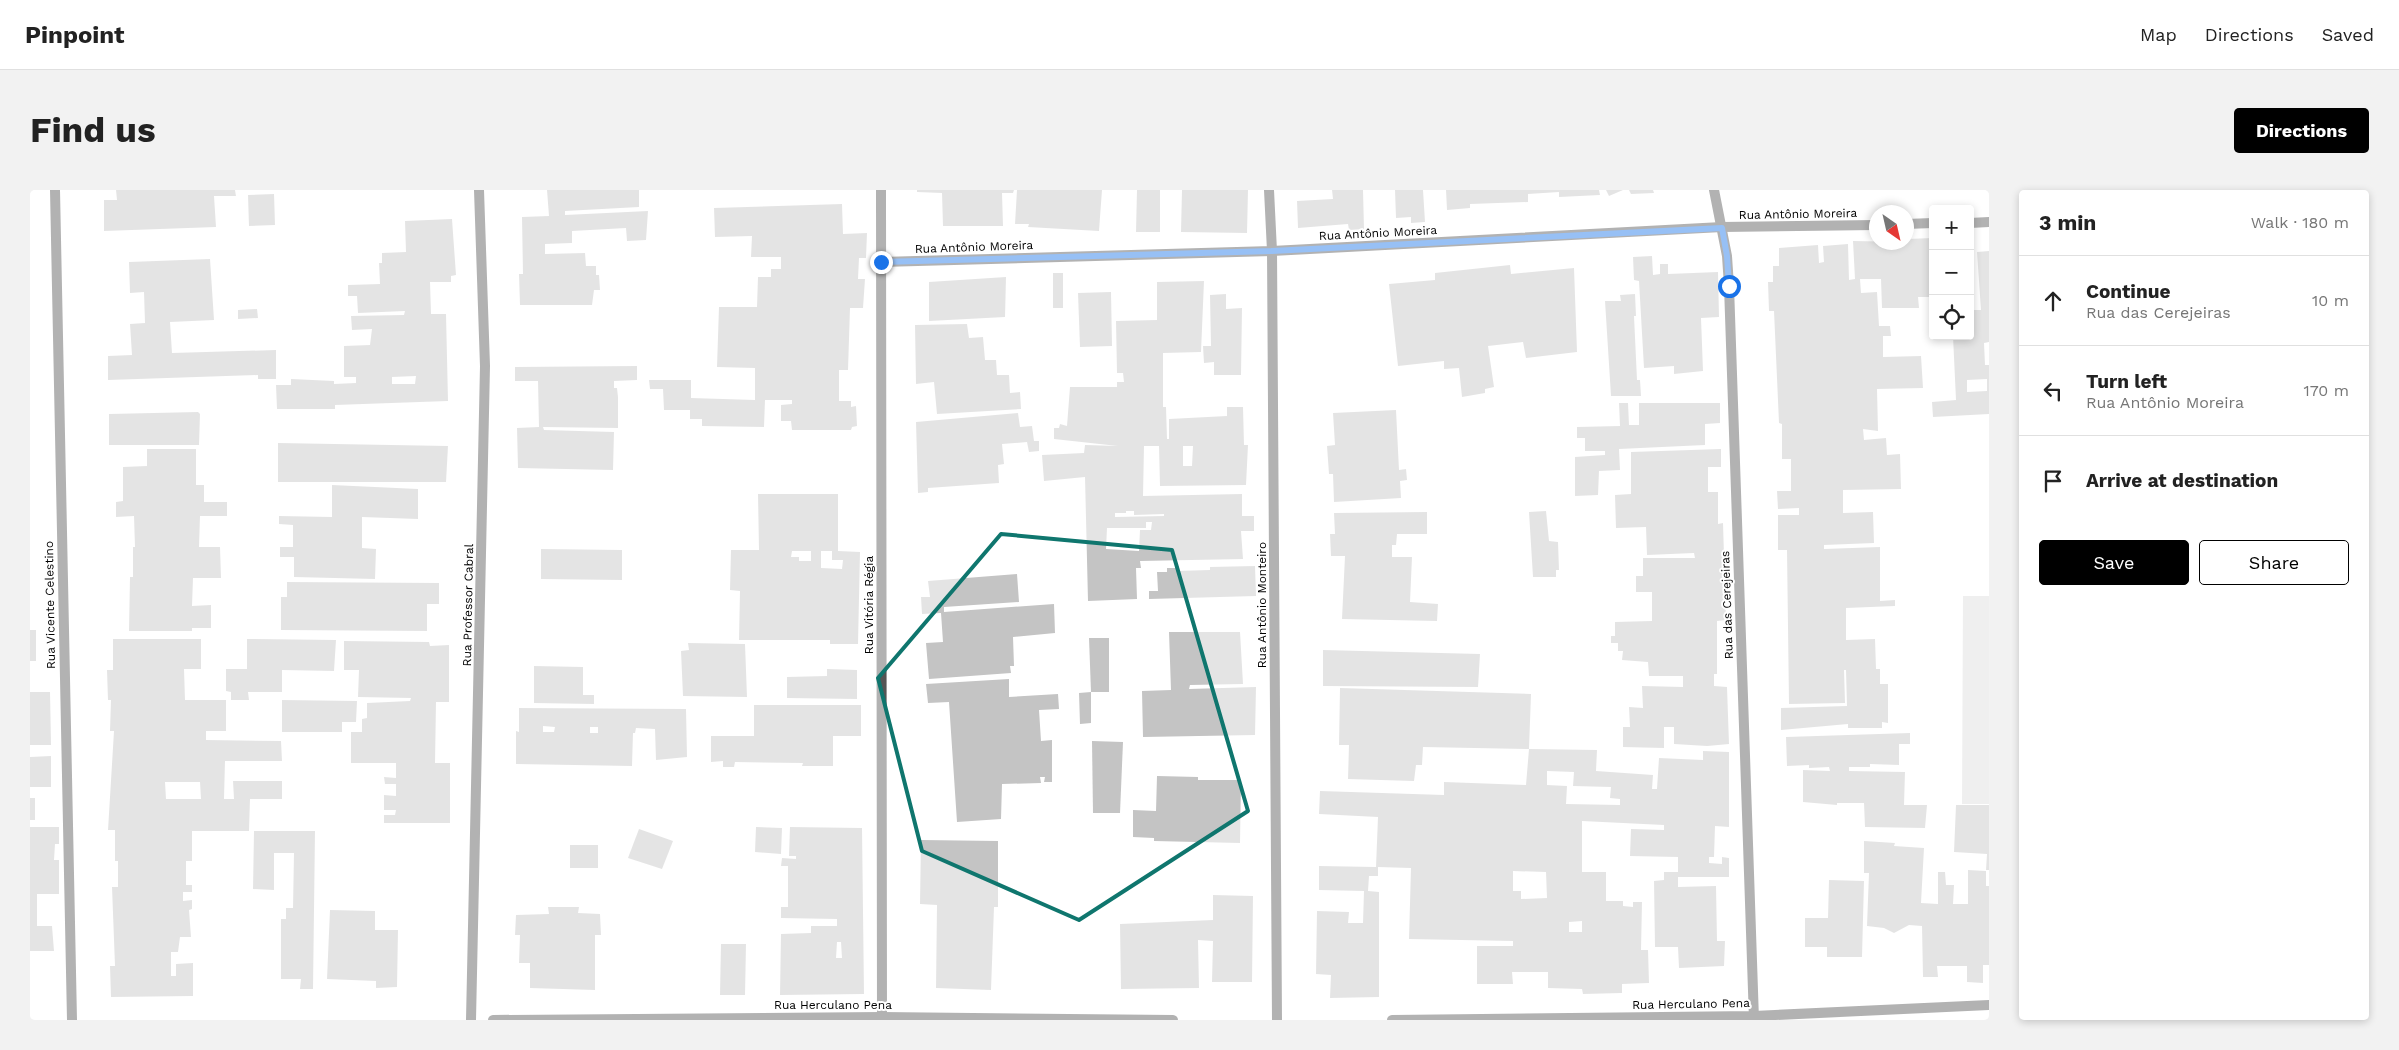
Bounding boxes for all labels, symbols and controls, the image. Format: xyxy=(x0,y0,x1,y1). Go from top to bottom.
text: Pinpoint xyxy=(25,21,125,49)
text: Map xyxy=(2140,24,2177,45)
text: Directions xyxy=(2205,24,2294,45)
text: Saved xyxy=(2322,24,2374,45)
button: Directions xyxy=(2234,108,2369,153)
text: Find us xyxy=(30,109,156,151)
north arrow xyxy=(1869,205,1914,250)
map controls xyxy=(1929,205,1974,340)
button: + xyxy=(1929,205,1974,250)
street label: Rua Antônio Moreira xyxy=(1739,206,1858,222)
text: 3 min xyxy=(2039,210,2096,235)
text: Walk · 180 m xyxy=(2251,213,2349,232)
street label: Rua Antônio Moreira xyxy=(1318,223,1438,243)
street label: Rua Antônio Moreira xyxy=(915,238,1034,256)
button: − xyxy=(1929,250,1974,295)
route end xyxy=(870,251,893,274)
route start xyxy=(1718,275,1741,298)
text: Continue xyxy=(2086,280,2170,303)
icon: ahead xyxy=(2039,287,2067,315)
text: 10 m xyxy=(2312,291,2349,310)
button: locate xyxy=(1929,295,1974,340)
text: Rua das Cerejeiras xyxy=(2086,303,2231,322)
text: Turn left xyxy=(2086,370,2167,393)
icon: left xyxy=(2039,377,2067,405)
text: 170 m xyxy=(2303,381,2349,400)
text: Rua Antônio Moreira xyxy=(2086,393,2244,412)
icon: arrive xyxy=(2039,467,2067,495)
text: Arrive at destination xyxy=(2086,469,2278,492)
button: Save xyxy=(2039,540,2189,585)
button: Share xyxy=(2199,540,2349,585)
street label: Rua Vicente Celestino xyxy=(42,541,58,669)
street label: Rua Antônio Monteiro xyxy=(1255,542,1269,668)
street label: Rua Professor Cabral xyxy=(460,543,476,666)
street label: Rua das Cerejeiras xyxy=(1718,551,1736,659)
street label: Rua Vitória Régia xyxy=(862,556,876,654)
street label: Rua Herculano Pena xyxy=(1632,996,1750,1012)
street label: Rua Herculano Pena xyxy=(774,998,892,1012)

